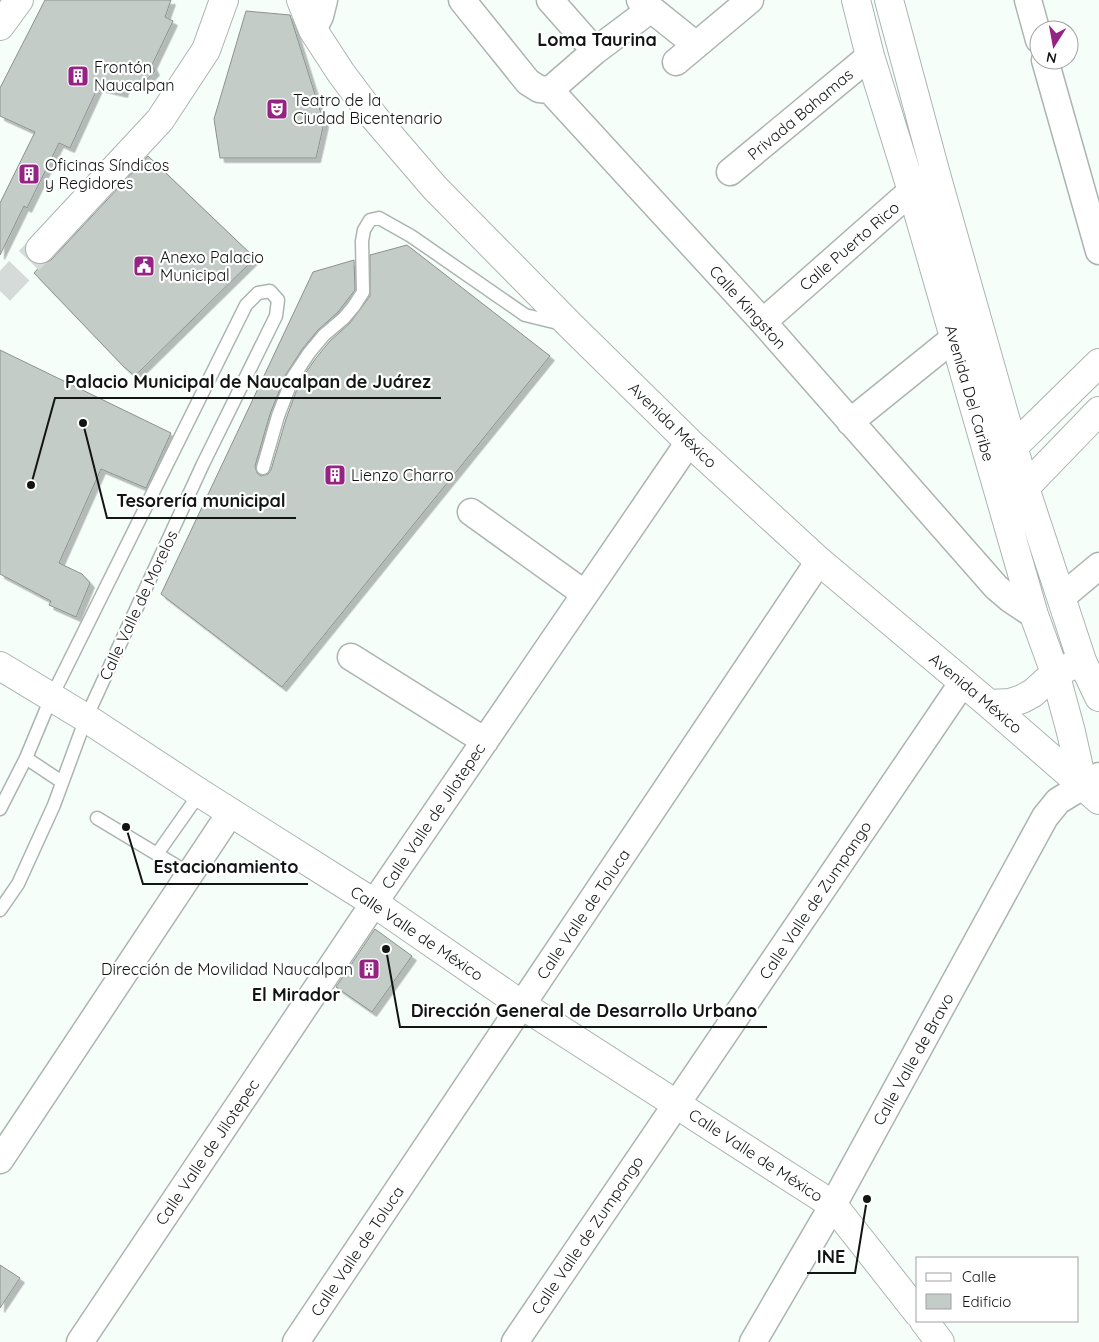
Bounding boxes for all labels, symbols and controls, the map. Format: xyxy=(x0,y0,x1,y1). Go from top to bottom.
north arrow xyxy=(1029,20,1079,70)
district label: Loma Taurina xyxy=(537,28,657,51)
text: N xyxy=(1045,48,1058,68)
place label: Frontón Naucalpan xyxy=(94,57,175,95)
building icon: Frontón Naucalpan xyxy=(66,64,90,88)
street label: Privada Bahamas xyxy=(743,64,857,164)
place label: Teatro de la Ciudad Bicentenario xyxy=(293,90,442,128)
theatre icon: Teatro de la Ciudad Bicentenario xyxy=(265,97,289,121)
place label: Oficinas Síndicos y Regidores xyxy=(45,155,169,193)
building icon: Oficinas Síndicos y Regidores xyxy=(17,162,41,186)
street label: Calle Puerto Rico xyxy=(795,197,903,295)
place label: Anexo Palacio Municipal xyxy=(160,247,264,285)
public building icon: Anexo Palacio Municipal xyxy=(132,254,156,278)
street label: Calle Kingston xyxy=(705,261,791,353)
street label: Avenida Del Caribe xyxy=(941,322,999,464)
callout: Palacio Municipal de Naucalpan de Juárez xyxy=(55,365,441,398)
text: Palacio Municipal de Naucalpan de Juárez xyxy=(65,370,431,393)
street label: Avenida México xyxy=(625,378,721,472)
building icon: Lienzo Charro xyxy=(323,463,347,487)
place label: Lienzo Charro xyxy=(351,465,454,485)
callout: Tesorería municipal xyxy=(107,485,296,518)
text: Tesorería municipal xyxy=(116,489,286,512)
street label: Calle Valle de Morelos xyxy=(94,527,182,683)
street label: Avenida México xyxy=(926,648,1026,738)
street label: Calle Valle de Jilotepec xyxy=(377,739,489,893)
street label: Calle Valle de Zumpango xyxy=(755,817,875,983)
street label: Calle Valle de Toluca xyxy=(532,845,634,983)
callout: Estacionamiento xyxy=(143,851,308,884)
text: Estacionamiento xyxy=(153,855,299,878)
street label: Calle Valle de México xyxy=(347,881,487,985)
building icon: Dirección de Movilidad Naucalpan xyxy=(357,957,381,981)
place label: Dirección de Movilidad Naucalpan xyxy=(101,959,353,979)
district label: El Mirador xyxy=(252,983,340,1006)
street label: Calle Valle de Bravo xyxy=(868,989,958,1129)
callout: Dirección General de Desarrollo Urbano xyxy=(400,994,767,1027)
text: Dirección General de Desarrollo Urbano xyxy=(411,999,757,1022)
street label: Calle Valle de Jilotepec xyxy=(151,1075,263,1229)
street label: Calle Valle de México xyxy=(685,1104,827,1206)
street label: Calle Valle de Zumpango xyxy=(527,1152,647,1318)
street label: Calle Valle de Toluca xyxy=(306,1182,408,1320)
callout: INE xyxy=(807,1240,855,1273)
text: INE xyxy=(817,1245,845,1268)
legend xyxy=(916,1257,1079,1322)
text: Calle xyxy=(962,1267,996,1286)
text: Edificio xyxy=(962,1292,1011,1311)

